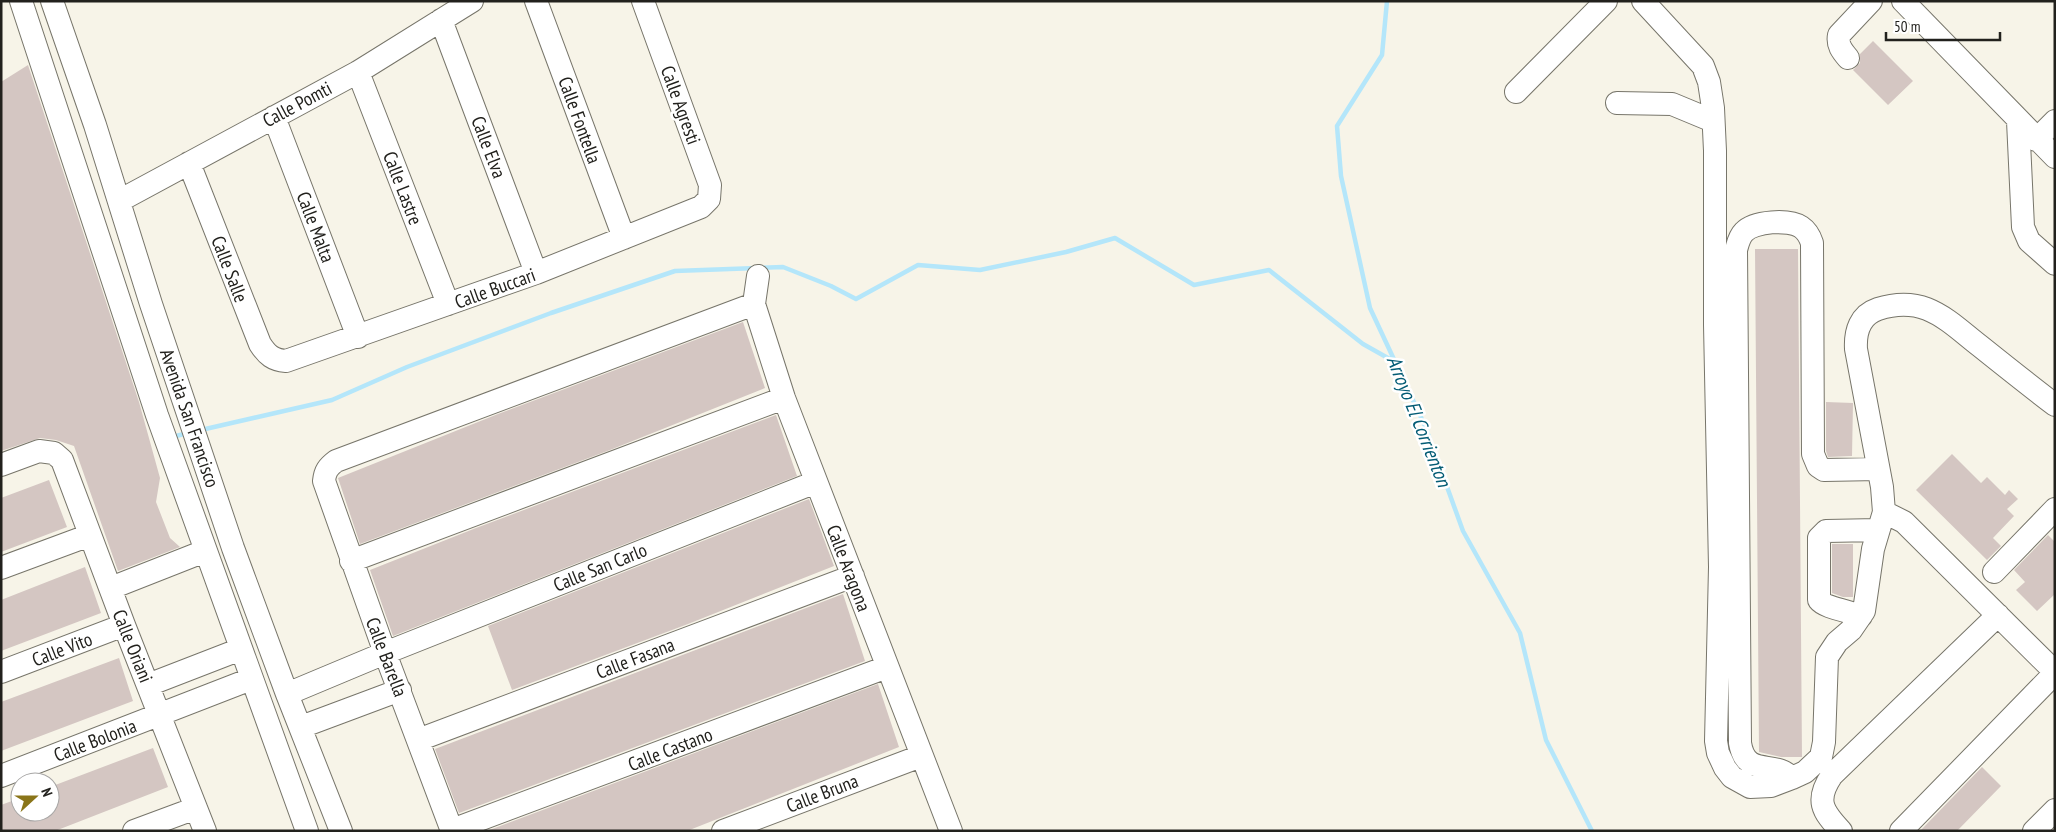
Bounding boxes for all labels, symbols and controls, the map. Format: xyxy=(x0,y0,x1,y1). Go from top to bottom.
scale bar xyxy=(1886,10,2000,42)
text: 50 m xyxy=(1894,17,1920,36)
street label: Calle Agresti xyxy=(656,62,706,148)
street label: Calle Fontella xyxy=(553,73,607,167)
street label: Calle Pomti xyxy=(258,76,336,132)
street label: Calle Elva xyxy=(466,113,512,181)
street label: Calle Lastre xyxy=(378,148,428,228)
street label: Calle Malta xyxy=(292,188,340,266)
street label: Calle Salle xyxy=(206,232,254,306)
street label: Calle Buccari xyxy=(451,262,539,314)
street label: Avenida San Francisco xyxy=(155,346,225,490)
water label: Arroyo El Corrienton xyxy=(1381,352,1458,491)
street label: Calle Aragona xyxy=(822,521,876,615)
street label: Calle San Carlo xyxy=(550,537,650,597)
street label: Calle Oriani xyxy=(108,606,158,686)
street label: Calle Barella xyxy=(361,614,413,700)
street label: Calle Vito xyxy=(29,627,95,671)
street label: Calle Fasana xyxy=(592,632,678,684)
street label: Calle Bolonia xyxy=(50,713,140,767)
street label: Calle Castano xyxy=(624,722,716,776)
street label: Calle Bruna xyxy=(783,768,861,818)
north arrow xyxy=(10,772,60,822)
text: N xyxy=(37,786,57,799)

